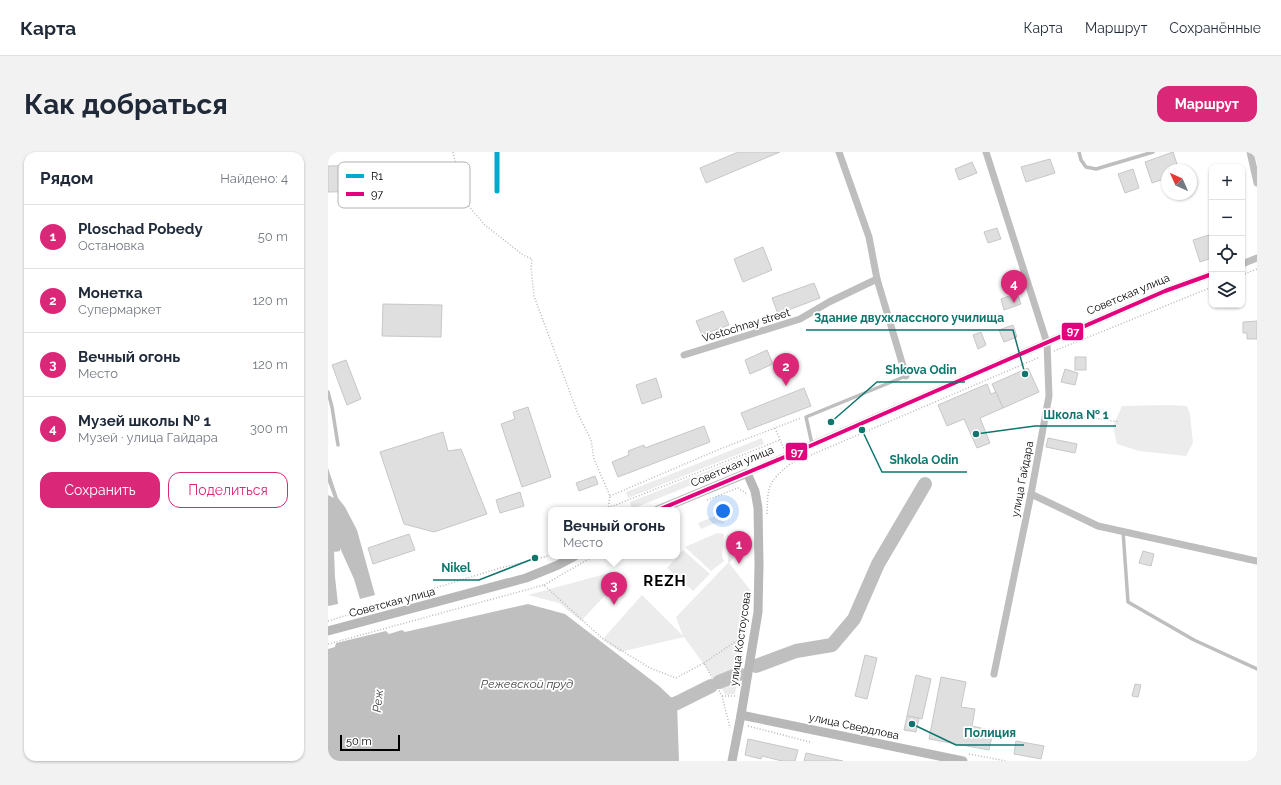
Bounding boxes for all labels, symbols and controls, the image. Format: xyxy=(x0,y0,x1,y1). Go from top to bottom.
text: Карта xyxy=(20,17,76,39)
text: Карта xyxy=(1024,20,1063,36)
text: Маршрут xyxy=(1085,20,1147,36)
text: Сохранённые xyxy=(1169,20,1261,36)
button: Маршрут xyxy=(1157,86,1257,122)
text: Как добраться xyxy=(24,88,228,121)
legend xyxy=(338,162,470,208)
north arrow xyxy=(1161,164,1197,200)
map controls xyxy=(1209,164,1245,308)
button: + xyxy=(1209,164,1245,200)
text: Рядом xyxy=(40,168,93,188)
text: R1 xyxy=(371,170,383,183)
text: Найдено: 4 xyxy=(220,171,288,186)
text: 97 xyxy=(371,188,383,201)
button: − xyxy=(1209,200,1245,236)
text: Ploschad Pobedy xyxy=(78,220,203,238)
text: 1 xyxy=(50,229,56,244)
text: 50 m xyxy=(258,229,288,244)
button: locate xyxy=(1209,236,1245,272)
text: Остановка xyxy=(78,238,144,253)
pin: 4 xyxy=(1001,270,1027,303)
street label: Советская улица xyxy=(1085,271,1172,318)
button: layers xyxy=(1209,272,1245,308)
text: Монетка xyxy=(78,284,143,302)
text: 2 xyxy=(49,293,57,308)
text: 120 m xyxy=(252,293,288,308)
text: Супермаркет xyxy=(78,302,161,317)
street label: Vostochnay street xyxy=(701,306,792,345)
callout: Здание двухклассного училища xyxy=(806,306,1013,330)
text: Здание двухклассного училища xyxy=(814,311,1004,325)
line badge: 97 xyxy=(1061,322,1084,341)
text: 97 xyxy=(1067,325,1080,338)
text: Вечный огонь xyxy=(78,348,180,366)
pin: 2 xyxy=(773,353,799,386)
text: 3 xyxy=(49,357,57,372)
text: 120 m xyxy=(252,357,288,372)
callout: Shkova Odin xyxy=(877,358,965,382)
text: Shkova Odin xyxy=(885,363,957,377)
text: Место xyxy=(78,366,118,381)
callout: Школа № 1 xyxy=(1035,402,1116,426)
text: Школа № 1 xyxy=(1043,408,1109,422)
text: Музей школы № 1 xyxy=(78,412,211,430)
text: 4 xyxy=(49,421,57,436)
text: 300 m xyxy=(250,421,288,436)
text: Музей · улица Гайдара xyxy=(78,430,218,445)
street label: улица Гайдара xyxy=(1009,440,1036,518)
line badge: 97 xyxy=(785,442,808,461)
street label: Советская улица xyxy=(689,443,776,490)
text: 97 xyxy=(791,446,804,459)
callout: Shkola Odin xyxy=(882,448,967,472)
text: Shkola Odin xyxy=(890,453,958,467)
button: Сохранить xyxy=(40,472,160,508)
button: Поделиться xyxy=(168,472,288,508)
your location xyxy=(713,501,733,521)
popup xyxy=(548,507,680,559)
text: Вечный огонь xyxy=(563,517,665,535)
pin: 1 xyxy=(726,531,752,564)
text: Место xyxy=(563,535,603,550)
callout: Nikel xyxy=(433,556,479,580)
text: Nikel xyxy=(441,561,471,575)
pin: 3 xyxy=(601,572,627,605)
district label: REZH xyxy=(643,572,687,590)
street label: Советская улица xyxy=(348,585,437,620)
street label: улица Костоусова xyxy=(727,591,754,687)
water label: Режевской пруд xyxy=(481,677,573,691)
water label: Реж xyxy=(370,688,386,713)
street label: улица Свердлова xyxy=(808,711,900,742)
callout: Полиция xyxy=(956,721,1024,745)
text: Полиция xyxy=(964,726,1016,740)
scale bar xyxy=(340,733,400,752)
text: 50 m xyxy=(346,735,372,748)

